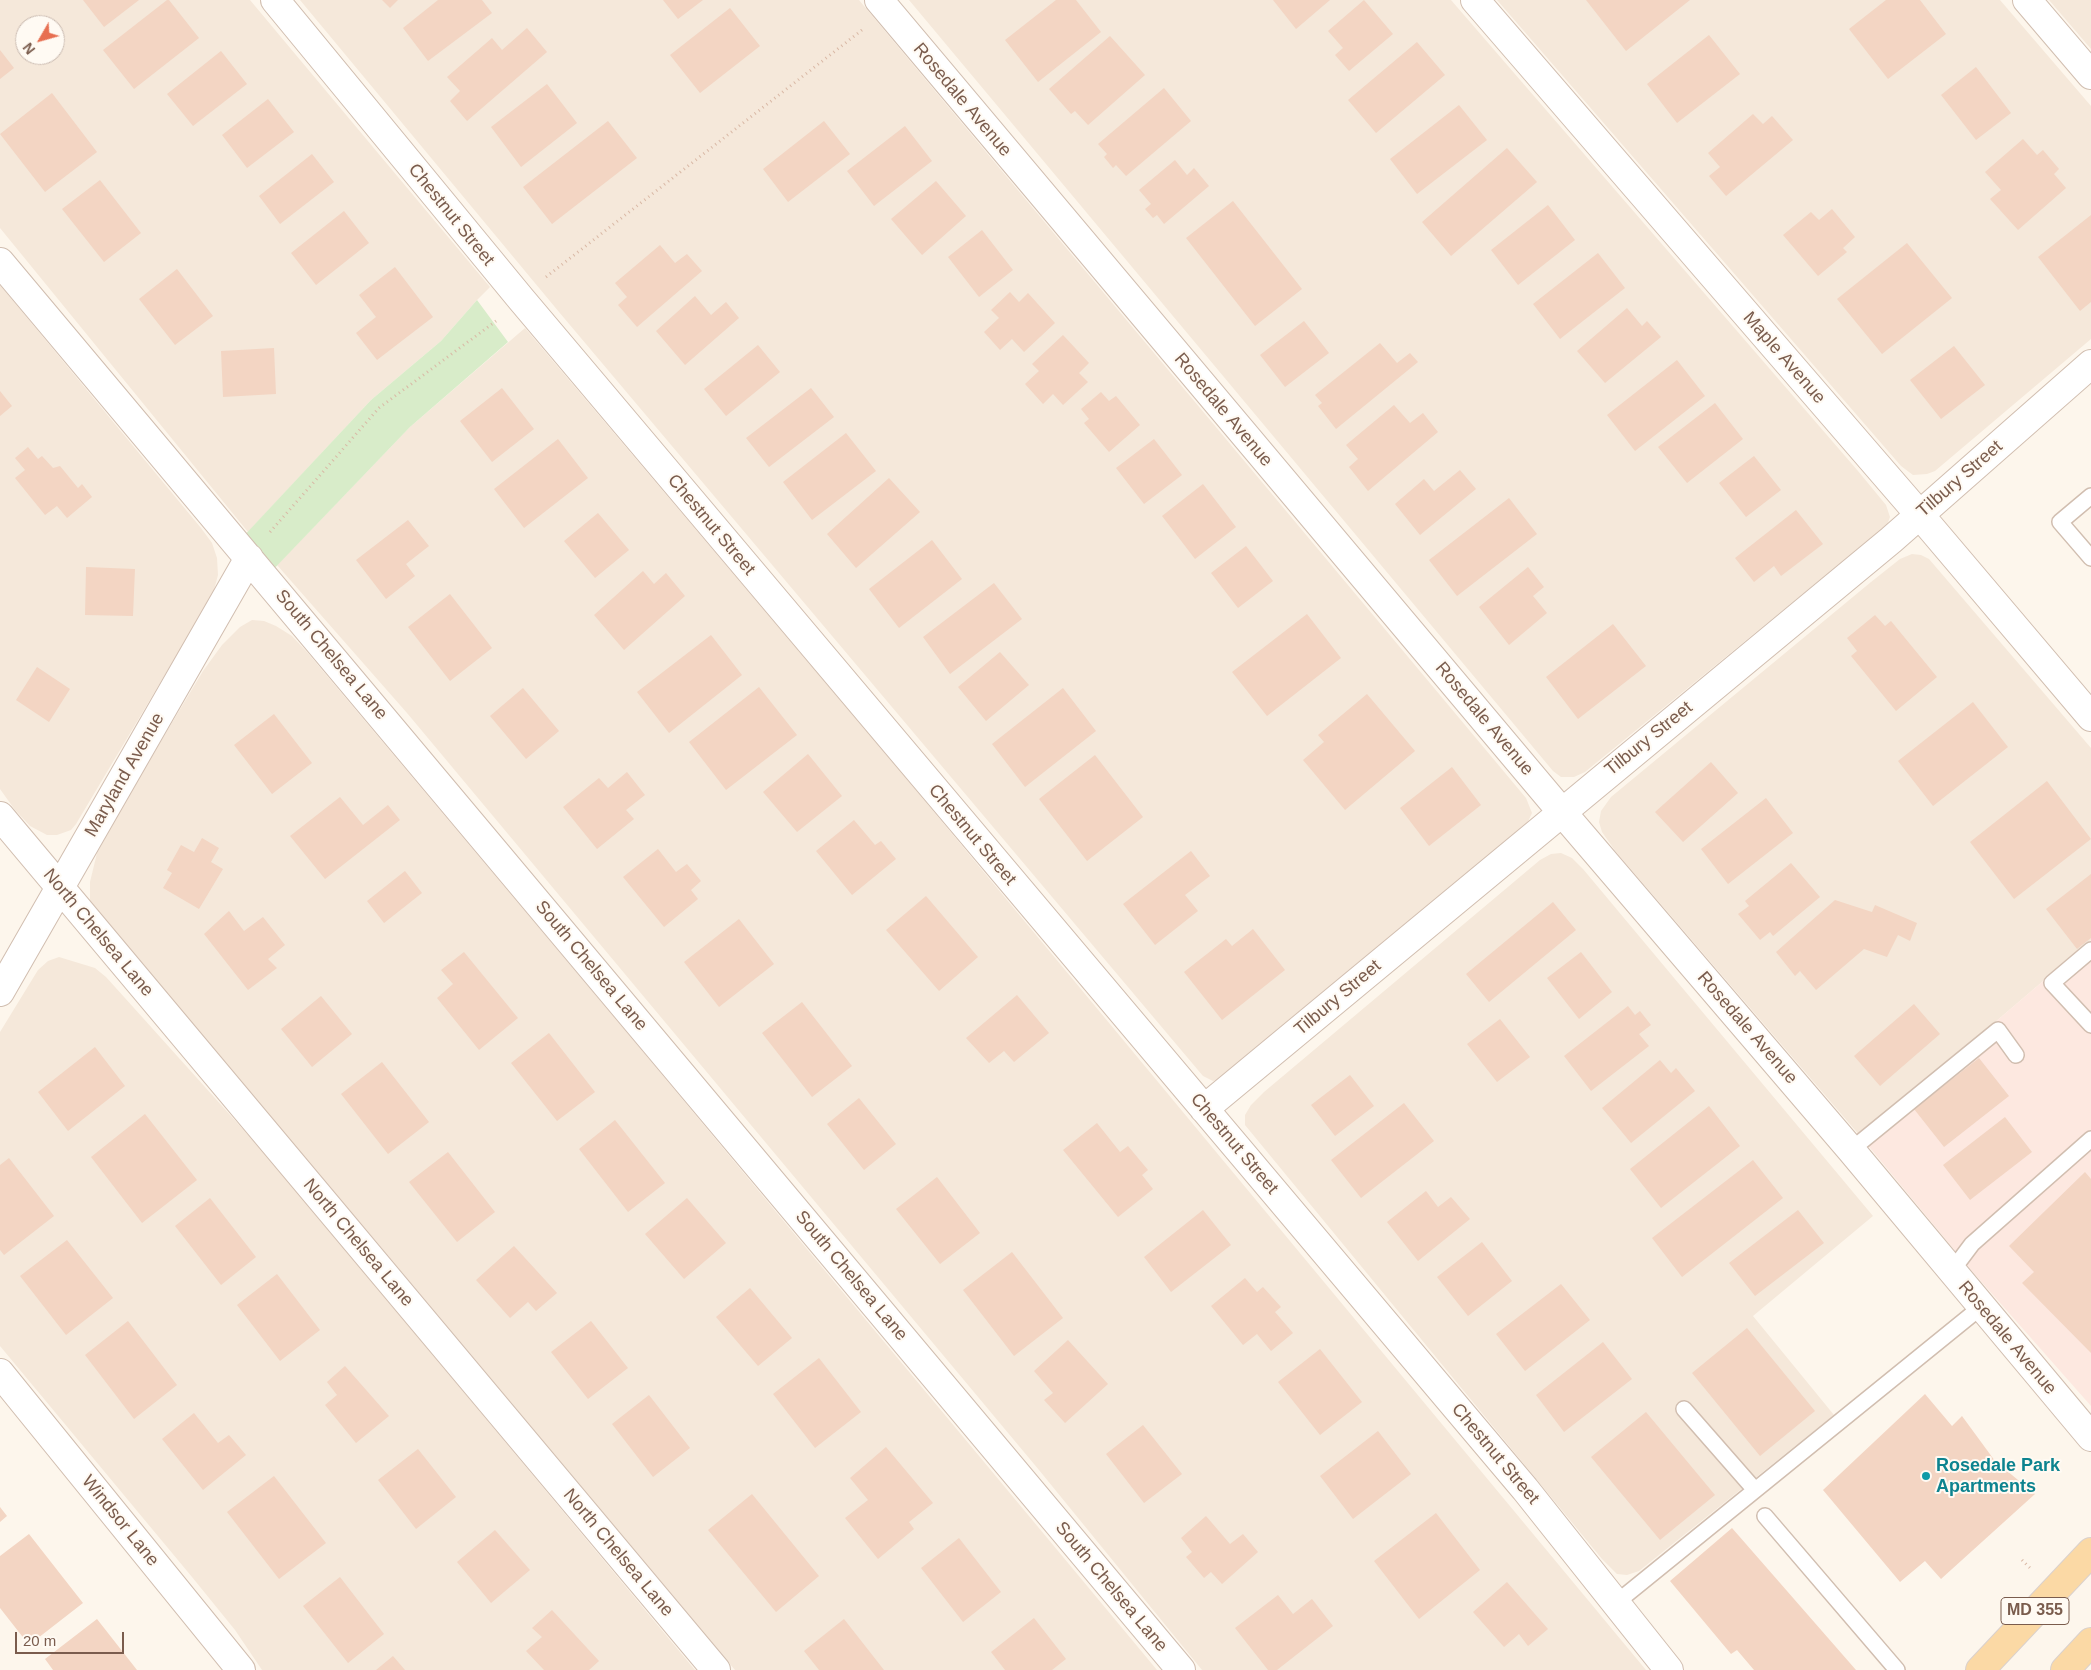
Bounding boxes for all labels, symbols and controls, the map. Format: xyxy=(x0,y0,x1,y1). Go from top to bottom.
north arrow xyxy=(15,15,65,65)
street label: Rosedale Avenue xyxy=(908,39,1016,161)
text: N xyxy=(20,40,38,58)
street label: Chestnut Street xyxy=(403,160,499,270)
street label: Maple Avenue xyxy=(1738,308,1830,408)
street label: Rosedale Avenue xyxy=(1169,349,1277,471)
street label: Tilbury Street xyxy=(1913,436,2007,522)
street label: Chestnut Street xyxy=(663,470,759,580)
street label: South Chelsea Lane xyxy=(270,586,392,724)
street label: Rosedale Avenue xyxy=(1430,658,1538,780)
street label: Tilbury Street xyxy=(1601,697,1697,781)
street label: Maryland Avenue xyxy=(81,709,169,841)
street label: Chestnut Street xyxy=(924,780,1020,890)
street label: North Chelsea Lane xyxy=(38,865,158,1001)
street label: South Chelsea Lane xyxy=(530,897,652,1035)
street label: Tilbury Street xyxy=(1290,956,1386,1040)
street label: Rosedale Avenue xyxy=(1692,967,1802,1089)
street label: Chestnut Street xyxy=(1186,1089,1282,1199)
street label: North Chelsea Lane xyxy=(298,1175,418,1311)
street label: South Chelsea Lane xyxy=(790,1207,912,1345)
street label: Rosedale Avenue xyxy=(1953,1277,2061,1399)
street label: Chestnut Street xyxy=(1447,1399,1543,1509)
place label: Rosedale Park Apartments xyxy=(1936,1455,2060,1498)
marker: Rosedale Park Apartments xyxy=(1920,1470,1932,1482)
street label: Windsor Lane xyxy=(77,1471,163,1571)
street label: North Chelsea Lane xyxy=(558,1485,678,1621)
street label: South Chelsea Lane xyxy=(1050,1518,1172,1656)
road number: MD 355 xyxy=(2001,1598,2069,1624)
scale bar xyxy=(18,1622,126,1654)
text: 20 m xyxy=(23,1632,56,1649)

